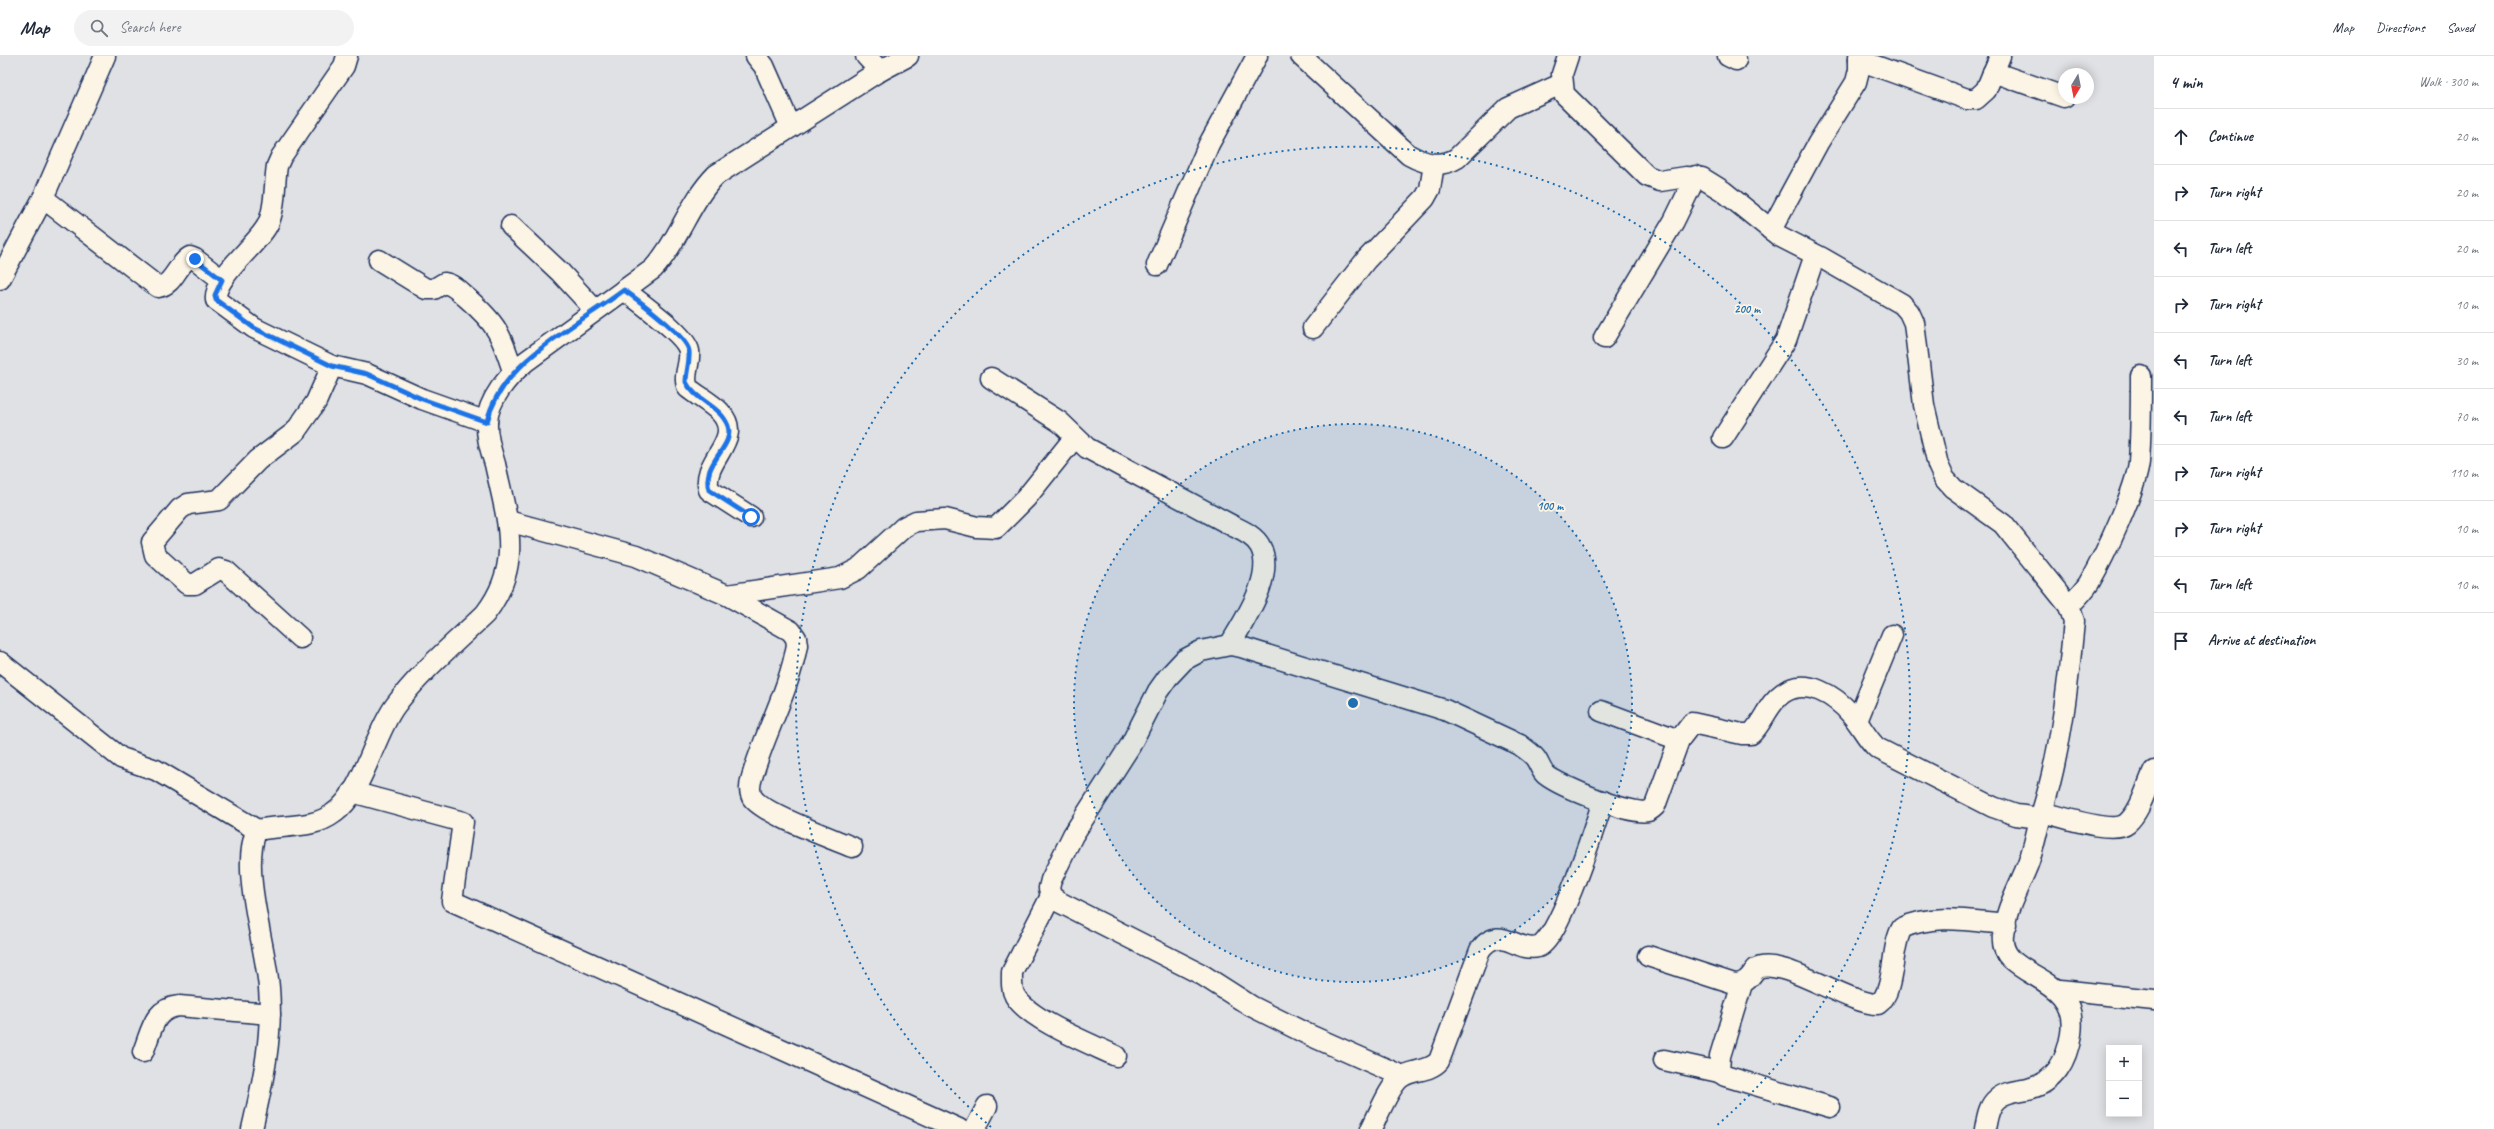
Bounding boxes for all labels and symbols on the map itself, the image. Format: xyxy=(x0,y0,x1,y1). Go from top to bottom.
north arrow xyxy=(2058,68,2094,104)
route end xyxy=(186,250,204,268)
text: 200 m xyxy=(1734,301,1761,317)
text: 100 m xyxy=(1537,498,1564,514)
route start xyxy=(742,508,760,526)
centre of rings xyxy=(1346,696,1360,710)

